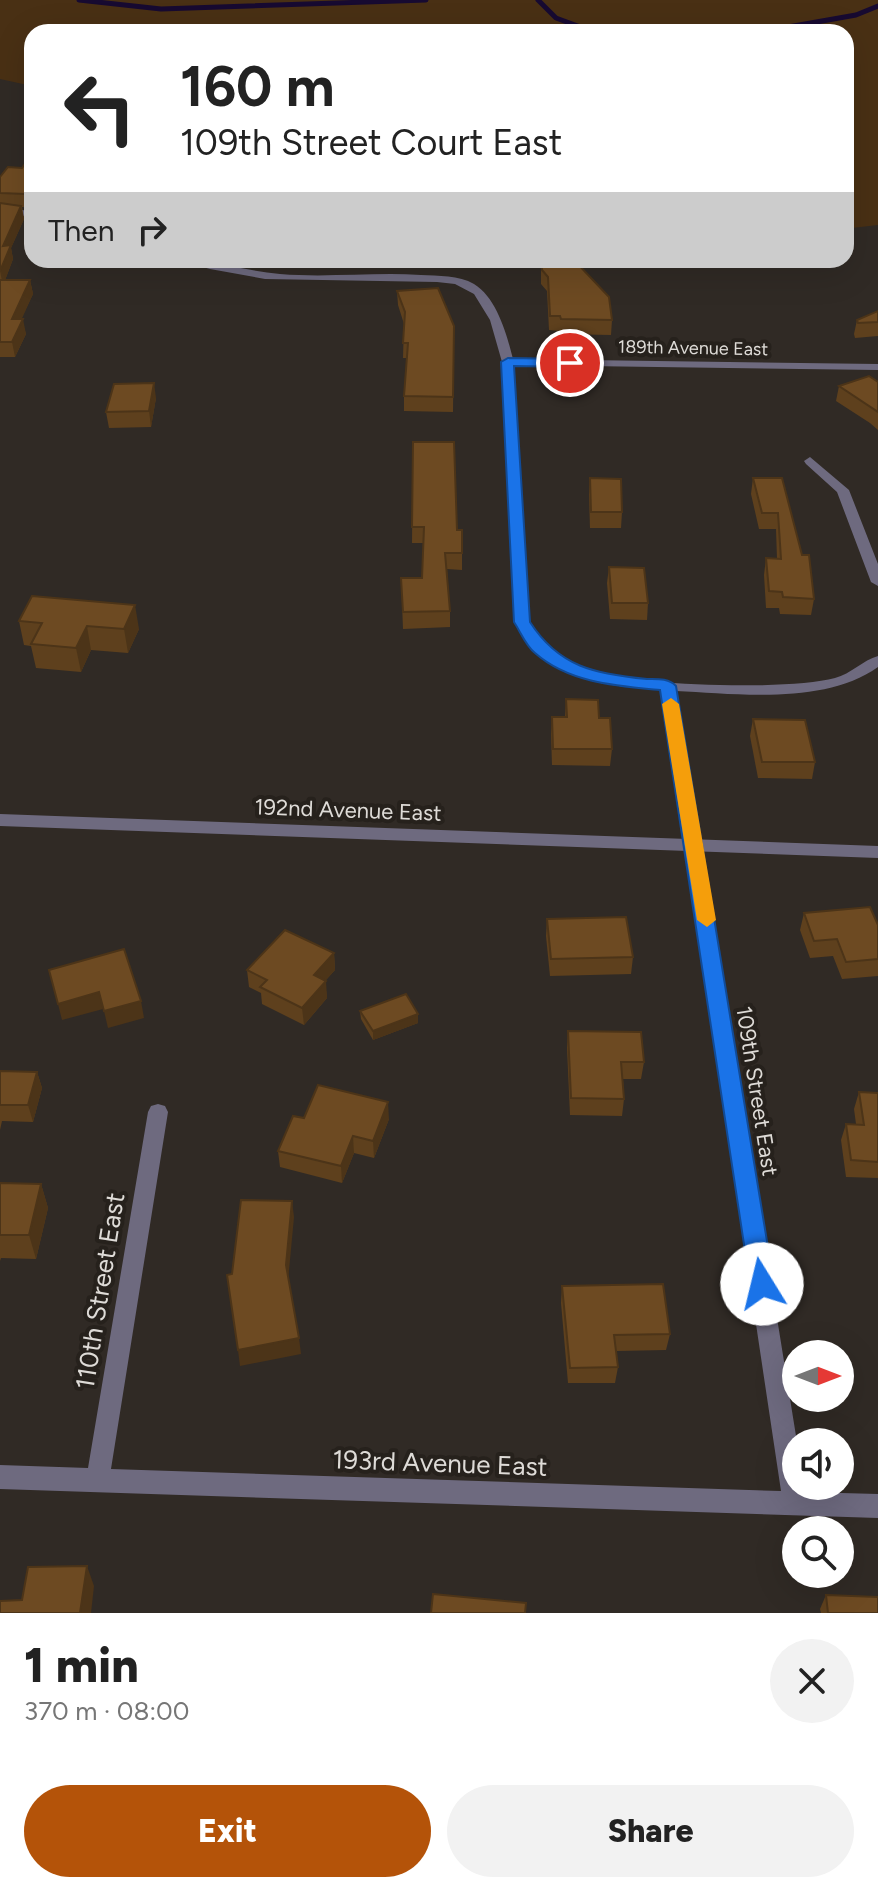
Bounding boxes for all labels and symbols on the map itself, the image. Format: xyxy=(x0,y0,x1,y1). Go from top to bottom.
pin xyxy=(536,329,604,397)
street label: 189th Avenue East xyxy=(618,336,769,360)
street label: 192nd Avenue East xyxy=(254,793,442,827)
street label: 109th Street East xyxy=(730,1004,784,1178)
street label: 110th Street East xyxy=(69,1190,131,1392)
position arrow xyxy=(720,1242,804,1326)
north arrow xyxy=(782,1340,854,1412)
street label: 193rd Avenue East xyxy=(332,1443,548,1483)

